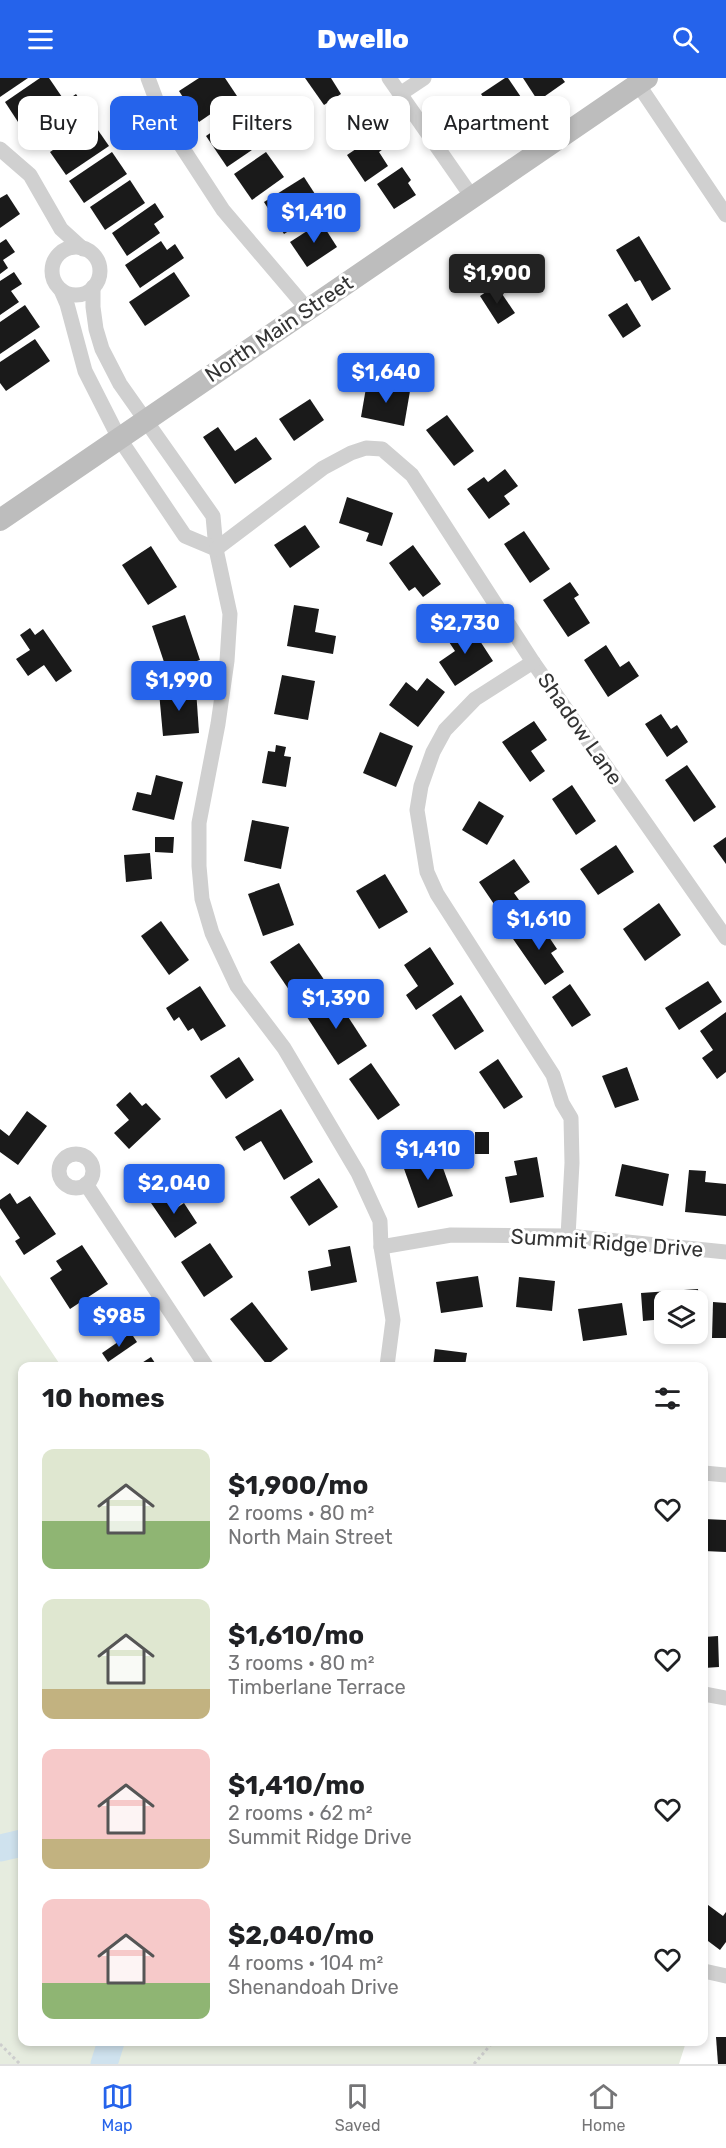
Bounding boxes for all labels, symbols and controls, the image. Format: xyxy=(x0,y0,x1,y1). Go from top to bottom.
icon: menu xyxy=(24,23,57,56)
text: Dwello xyxy=(317,23,409,55)
icon: search xyxy=(669,23,702,56)
chip: Buy xyxy=(18,96,98,150)
chip: Rent xyxy=(110,96,198,150)
chip: Filters xyxy=(210,96,314,150)
chip: New xyxy=(326,96,410,150)
chip: Apartment xyxy=(422,96,570,150)
pin: $1,410 xyxy=(265,193,363,244)
text: $1,410 xyxy=(281,200,347,224)
pin: $1,900 xyxy=(448,254,546,305)
text: $1,900 xyxy=(463,261,531,285)
street label: North Main Street xyxy=(200,270,357,387)
pin: $1,640 xyxy=(337,353,435,404)
text: $1,640 xyxy=(351,360,421,384)
pin: $2,730 xyxy=(416,604,514,655)
text: $2,730 xyxy=(430,611,500,635)
pin: $1,990 xyxy=(130,661,228,712)
text: $1,990 xyxy=(145,668,213,692)
street label: Shadow Lane xyxy=(533,668,628,790)
pin: $1,610 xyxy=(490,900,588,951)
text: $1,610 xyxy=(507,907,571,931)
pin: $1,390 xyxy=(287,979,385,1030)
text: $1,390 xyxy=(302,986,370,1010)
pin: $1,410 xyxy=(379,1130,477,1181)
text: $1,410 xyxy=(395,1137,461,1161)
pin: $2,040 xyxy=(125,1164,223,1215)
text: $2,040 xyxy=(138,1171,210,1195)
street label: Summit Ridge Drive xyxy=(510,1223,704,1262)
map controls xyxy=(654,1290,708,1344)
button: layers xyxy=(654,1290,708,1344)
pin: $985 xyxy=(83,1297,155,1348)
text: $985 xyxy=(93,1304,145,1328)
icon: filters xyxy=(651,1382,684,1415)
text: 10 homes xyxy=(42,1383,165,1414)
text: $1,900/mo xyxy=(228,1470,368,1501)
icon: home xyxy=(90,1473,162,1545)
icon: heart xyxy=(651,1493,684,1526)
text: 2 rooms · 80 m² xyxy=(228,1501,374,1525)
text: North Main Street xyxy=(228,1525,392,1549)
text: $1,610/mo xyxy=(228,1620,364,1651)
icon: home xyxy=(90,1623,162,1695)
icon: heart xyxy=(651,1643,684,1676)
text: 3 rooms · 80 m² xyxy=(228,1651,375,1675)
text: Timberlane Terrace xyxy=(228,1675,406,1699)
text: $1,410/mo xyxy=(228,1770,365,1801)
icon: home xyxy=(90,1773,162,1845)
icon: heart xyxy=(651,1793,684,1826)
text: 2 rooms · 62 m² xyxy=(228,1801,373,1825)
text: Summit Ridge Drive xyxy=(228,1825,412,1849)
text: $2,040/mo xyxy=(228,1920,374,1951)
icon: home xyxy=(90,1923,162,1995)
icon: heart xyxy=(651,1943,684,1976)
text: 4 rooms · 104 m² xyxy=(228,1951,383,1975)
text: Shenandoah Drive xyxy=(228,1975,399,1999)
tab: Map xyxy=(101,2080,134,2135)
tab: Saved xyxy=(335,2080,380,2135)
tab: Home xyxy=(582,2080,625,2135)

